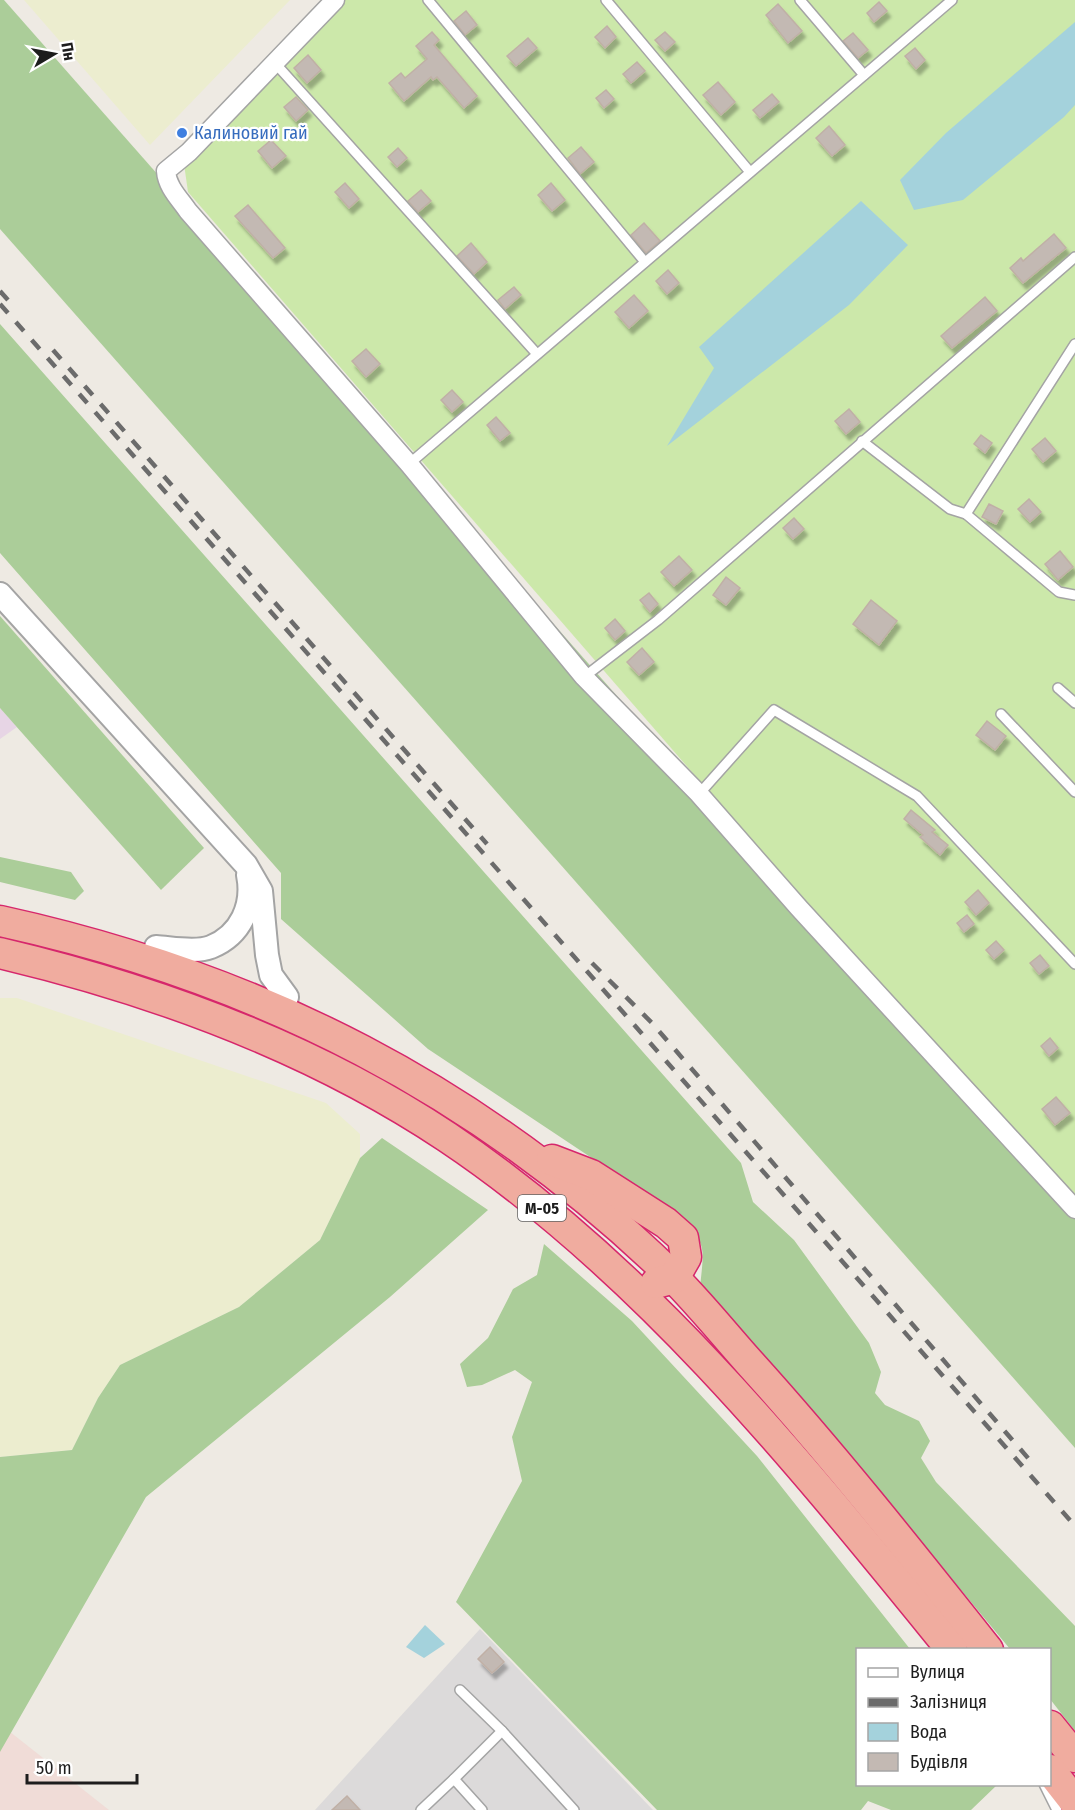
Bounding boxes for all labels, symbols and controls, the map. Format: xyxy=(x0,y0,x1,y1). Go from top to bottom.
north arrow xyxy=(24,24,84,84)
text: Пн xyxy=(57,41,79,62)
place label: Калиновий гай xyxy=(194,122,308,144)
marker: Калиновий гай xyxy=(175,126,189,140)
road number: М-05 xyxy=(518,1195,566,1221)
legend xyxy=(856,1648,1051,1786)
text: Вулиця xyxy=(910,1661,965,1683)
text: Залізниця xyxy=(910,1691,987,1713)
text: Вода xyxy=(910,1721,947,1743)
scale bar xyxy=(27,1747,136,1785)
text: Будівля xyxy=(910,1751,968,1773)
text: 50 m xyxy=(36,1757,72,1779)

